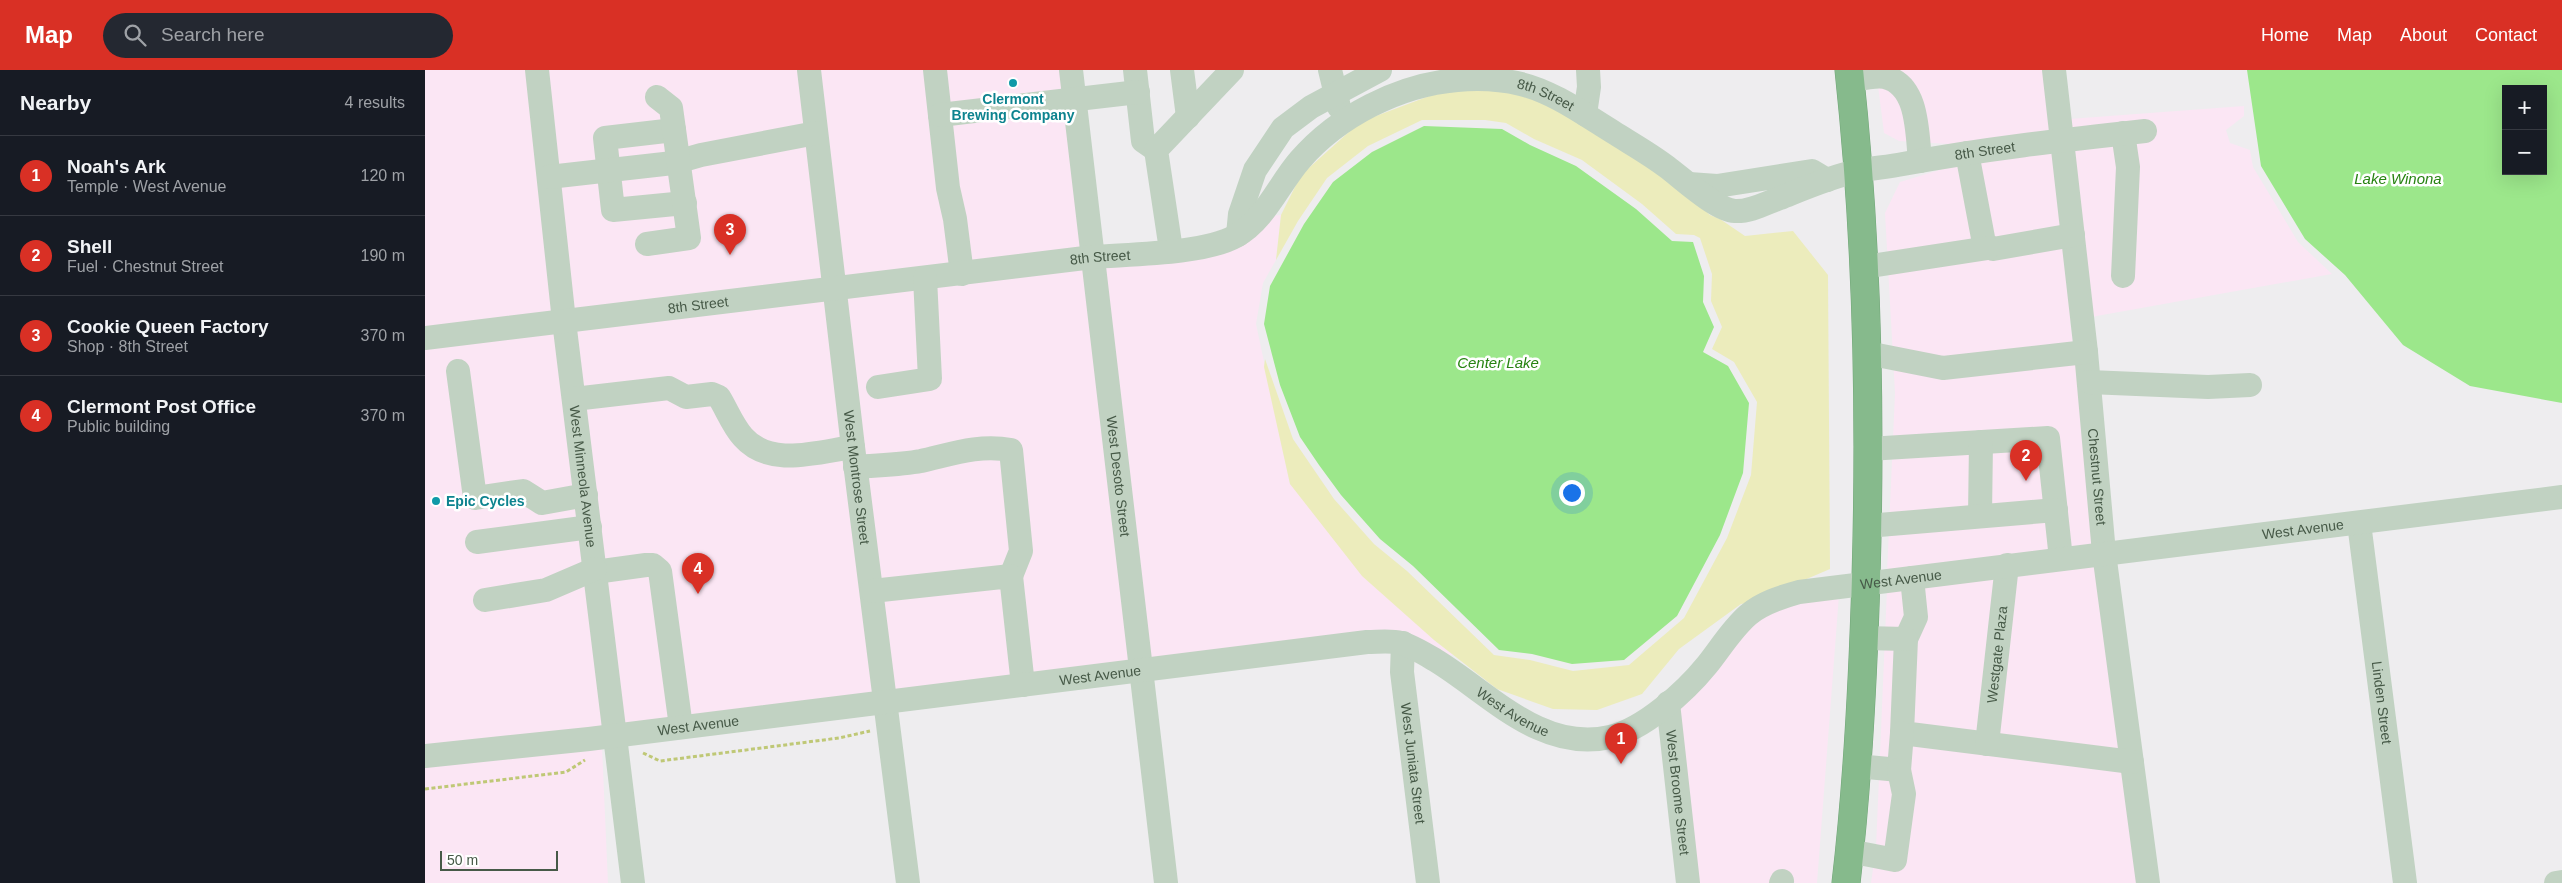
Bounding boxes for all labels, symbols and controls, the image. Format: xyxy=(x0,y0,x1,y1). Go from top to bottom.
search box xyxy=(103,13,453,58)
text: Map xyxy=(25,21,73,48)
icon: search xyxy=(121,21,149,49)
text: Search here xyxy=(161,24,265,45)
text: Home xyxy=(2261,25,2309,45)
text: Map xyxy=(2337,25,2372,45)
text: About xyxy=(2400,25,2447,45)
text: Contact xyxy=(2475,25,2537,45)
street label: 8th Street xyxy=(1516,75,1577,114)
marker: Clermont Brewing Company xyxy=(1007,77,1019,89)
map controls xyxy=(2502,85,2547,175)
button: + xyxy=(2502,85,2547,130)
text: Nearby xyxy=(20,91,91,114)
place label: Clermont Brewing Company xyxy=(952,91,1075,123)
text: 4 results xyxy=(345,94,405,111)
button: − xyxy=(2502,130,2547,175)
street label: 8th Street xyxy=(1954,138,2016,163)
text: Noah's Ark xyxy=(67,156,166,177)
text: 1 xyxy=(32,167,40,184)
text: 120 m xyxy=(361,167,405,184)
water label: Lake Winona xyxy=(2354,170,2442,187)
text: Temple · West Avenue xyxy=(67,178,227,195)
pin: 3 xyxy=(714,214,746,255)
text: Shell xyxy=(67,236,112,257)
text: 2 xyxy=(32,247,40,264)
text: 190 m xyxy=(361,247,405,264)
street label: 8th Street xyxy=(1069,247,1131,268)
text: Fuel · Chestnut Street xyxy=(67,258,224,275)
street label: 8th Street xyxy=(667,293,729,316)
text: Cookie Queen Factory xyxy=(67,316,269,337)
text: 3 xyxy=(32,327,40,344)
text: 370 m xyxy=(361,327,405,344)
text: Shop · 8th Street xyxy=(67,338,188,355)
water label: Center Lake xyxy=(1457,354,1539,371)
text: Clermont Post Office xyxy=(67,396,256,417)
street label: West Minneola Avenue xyxy=(566,405,600,548)
text: 4 xyxy=(32,407,40,424)
text: 370 m xyxy=(361,407,405,424)
street label: West Montrose Street xyxy=(841,409,873,545)
street label: West Desoto Street xyxy=(1103,415,1133,537)
text: Public building xyxy=(67,418,170,435)
street label: Chestnut Street xyxy=(2085,427,2109,526)
pin: 2 xyxy=(2010,440,2042,481)
your location xyxy=(1559,480,1585,506)
place label: Epic Cycles xyxy=(446,493,525,509)
marker: Epic Cycles xyxy=(430,495,442,507)
street label: West Avenue xyxy=(2261,516,2345,542)
pin: 4 xyxy=(682,553,714,594)
street label: West Avenue xyxy=(1859,566,1943,592)
street label: Westgate Plaza xyxy=(1984,605,2010,704)
street label: Linden Street xyxy=(2369,660,2395,745)
street label: West Avenue xyxy=(1058,662,1142,688)
street label: West Avenue xyxy=(1474,684,1552,740)
street label: West Juniata Street xyxy=(1398,702,1429,825)
street label: West Avenue xyxy=(657,712,740,738)
pin: 1 xyxy=(1605,723,1637,764)
street label: West Broome Street xyxy=(1663,729,1693,856)
scale bar xyxy=(440,848,557,871)
text: 50 m xyxy=(447,852,478,868)

